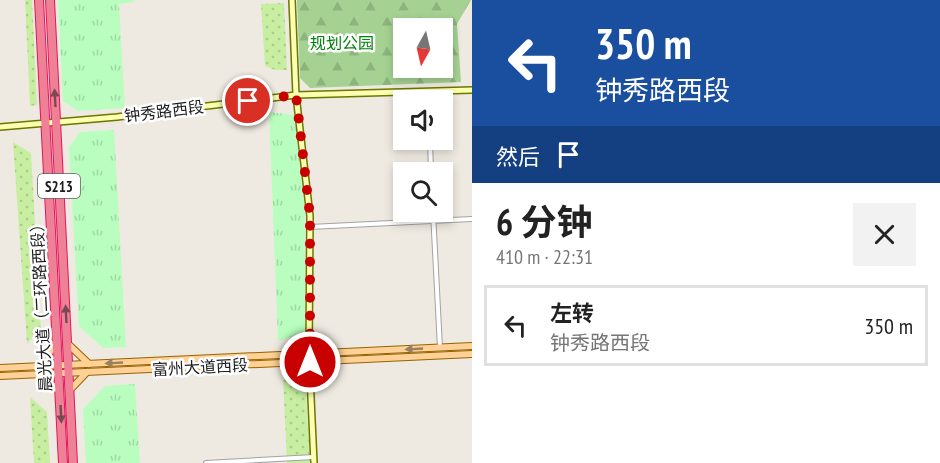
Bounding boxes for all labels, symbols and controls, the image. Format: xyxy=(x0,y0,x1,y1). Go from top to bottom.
text: 350 m xyxy=(595,16,692,71)
north arrow xyxy=(393,18,453,78)
map controls xyxy=(393,18,453,222)
icon: left xyxy=(496,24,574,102)
park label: 规划公园 xyxy=(310,33,374,53)
text: 钟秀路西段 xyxy=(595,73,730,107)
pin xyxy=(222,75,273,126)
icon: arrive xyxy=(231,84,264,117)
one-way arrow xyxy=(50,89,59,108)
button: sound xyxy=(393,90,453,150)
street label: 钟秀路西段 xyxy=(123,96,205,126)
icon: arrive xyxy=(552,138,585,171)
text: 然后 xyxy=(496,143,540,171)
button: search xyxy=(393,162,453,222)
road number: S213 xyxy=(38,174,80,198)
text: 6 分钟 xyxy=(496,198,593,245)
button: close xyxy=(853,203,916,266)
street label: 晨光大道（二环路西段） xyxy=(26,216,56,392)
text: 410 m · 22:31 xyxy=(496,244,593,270)
text: 左转 xyxy=(550,299,594,327)
one-way arrow xyxy=(61,305,70,324)
icon: left xyxy=(499,309,532,342)
text: 350 m xyxy=(864,312,913,340)
position arrow xyxy=(278,330,342,394)
text: 钟秀路西段 xyxy=(550,330,650,356)
one-way arrow xyxy=(404,344,423,353)
street label: 富州大道西段 xyxy=(152,355,248,379)
one-way arrow xyxy=(104,358,123,367)
one-way arrow xyxy=(56,405,65,424)

